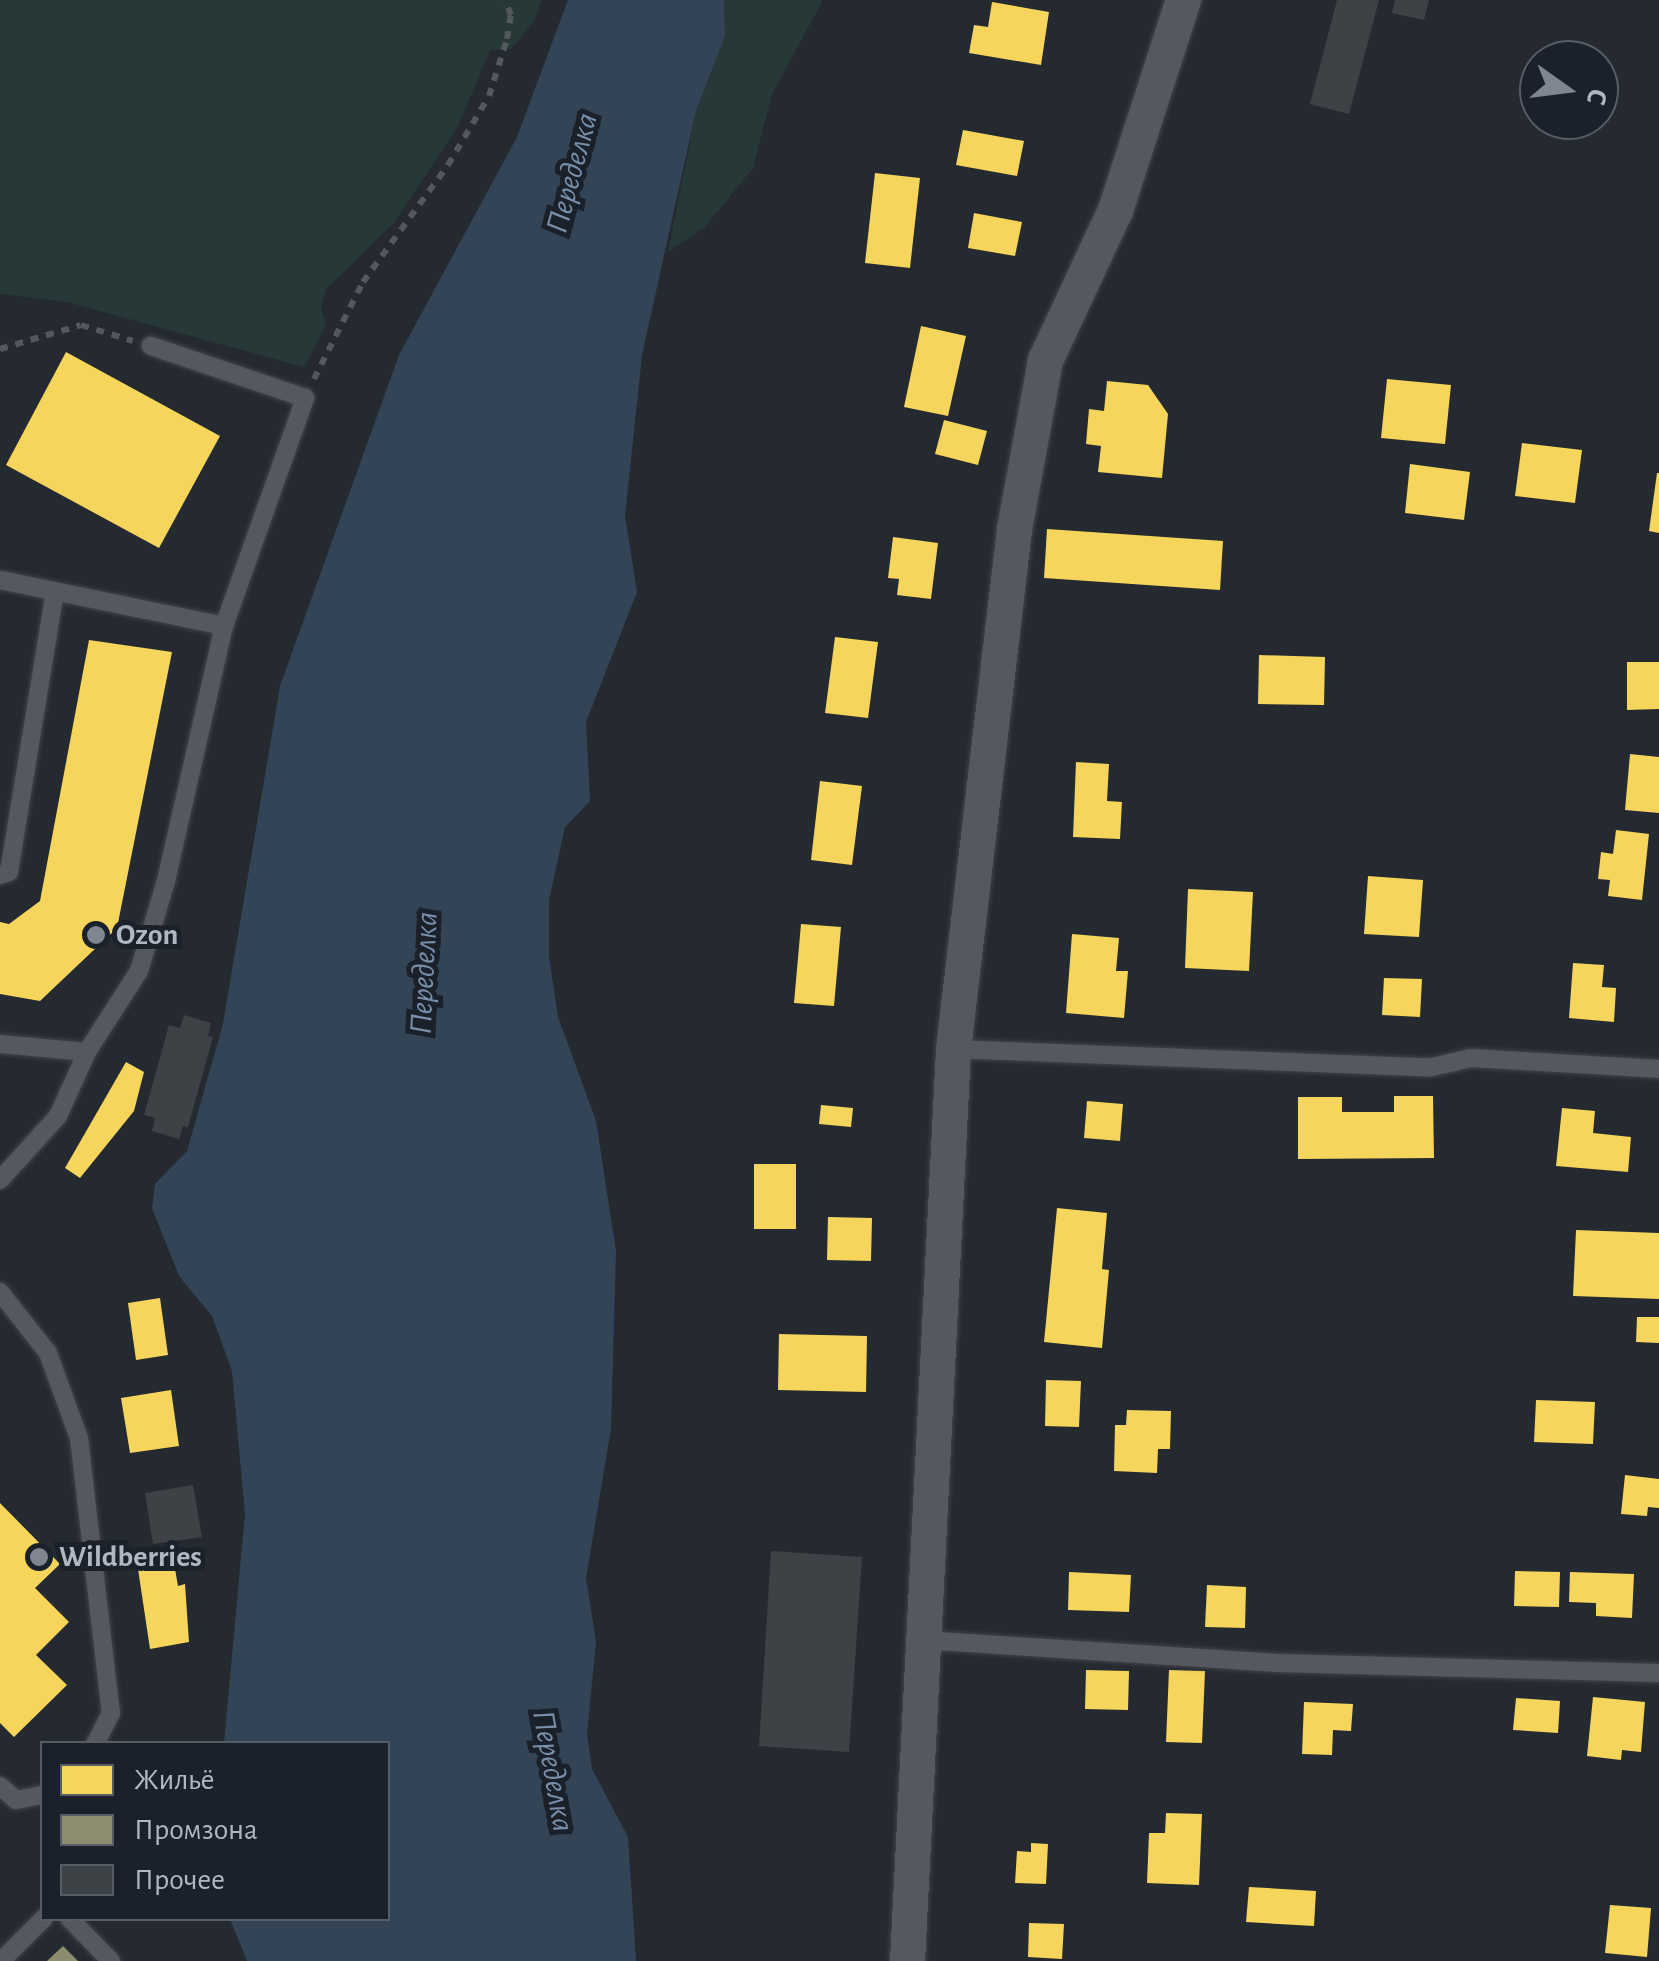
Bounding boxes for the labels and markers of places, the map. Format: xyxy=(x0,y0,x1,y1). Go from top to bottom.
place label: Ozon xyxy=(116,917,178,953)
marker: Ozon xyxy=(85,924,107,946)
place label: Wildberries xyxy=(59,1539,202,1575)
marker: Wildberries xyxy=(28,1546,50,1568)

